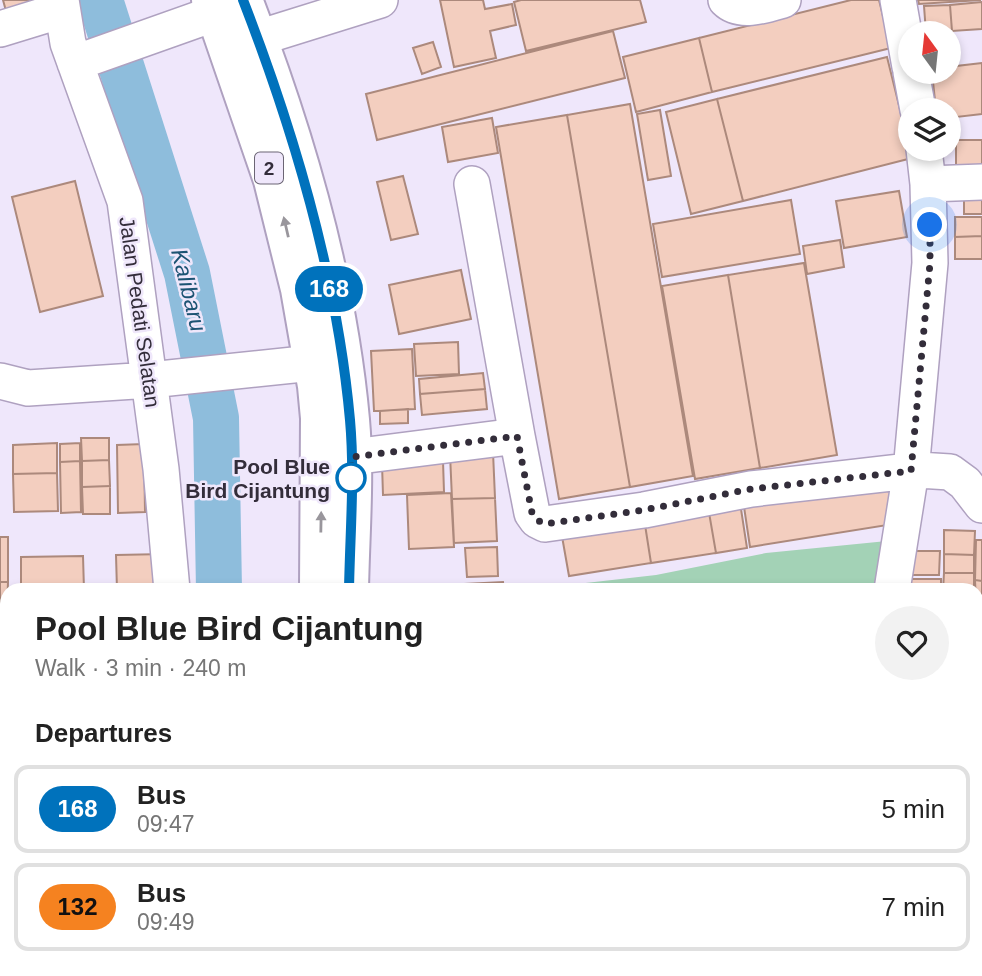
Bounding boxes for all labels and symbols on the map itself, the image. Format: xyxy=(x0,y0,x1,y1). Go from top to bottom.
north arrow xyxy=(898,21,961,84)
road number: 2 xyxy=(255,152,283,184)
your location xyxy=(912,207,947,242)
street label: Jalan Pedati Selatan xyxy=(115,215,165,409)
one-way arrow xyxy=(280,216,291,238)
water label: Kalibaru xyxy=(166,246,212,334)
line badge: 168 xyxy=(289,266,369,312)
place label: Pool Blue Bird Cijantung xyxy=(185,455,330,502)
marker: Pool Blue Bird Cijantung xyxy=(336,463,366,493)
one-way arrow xyxy=(315,510,326,532)

